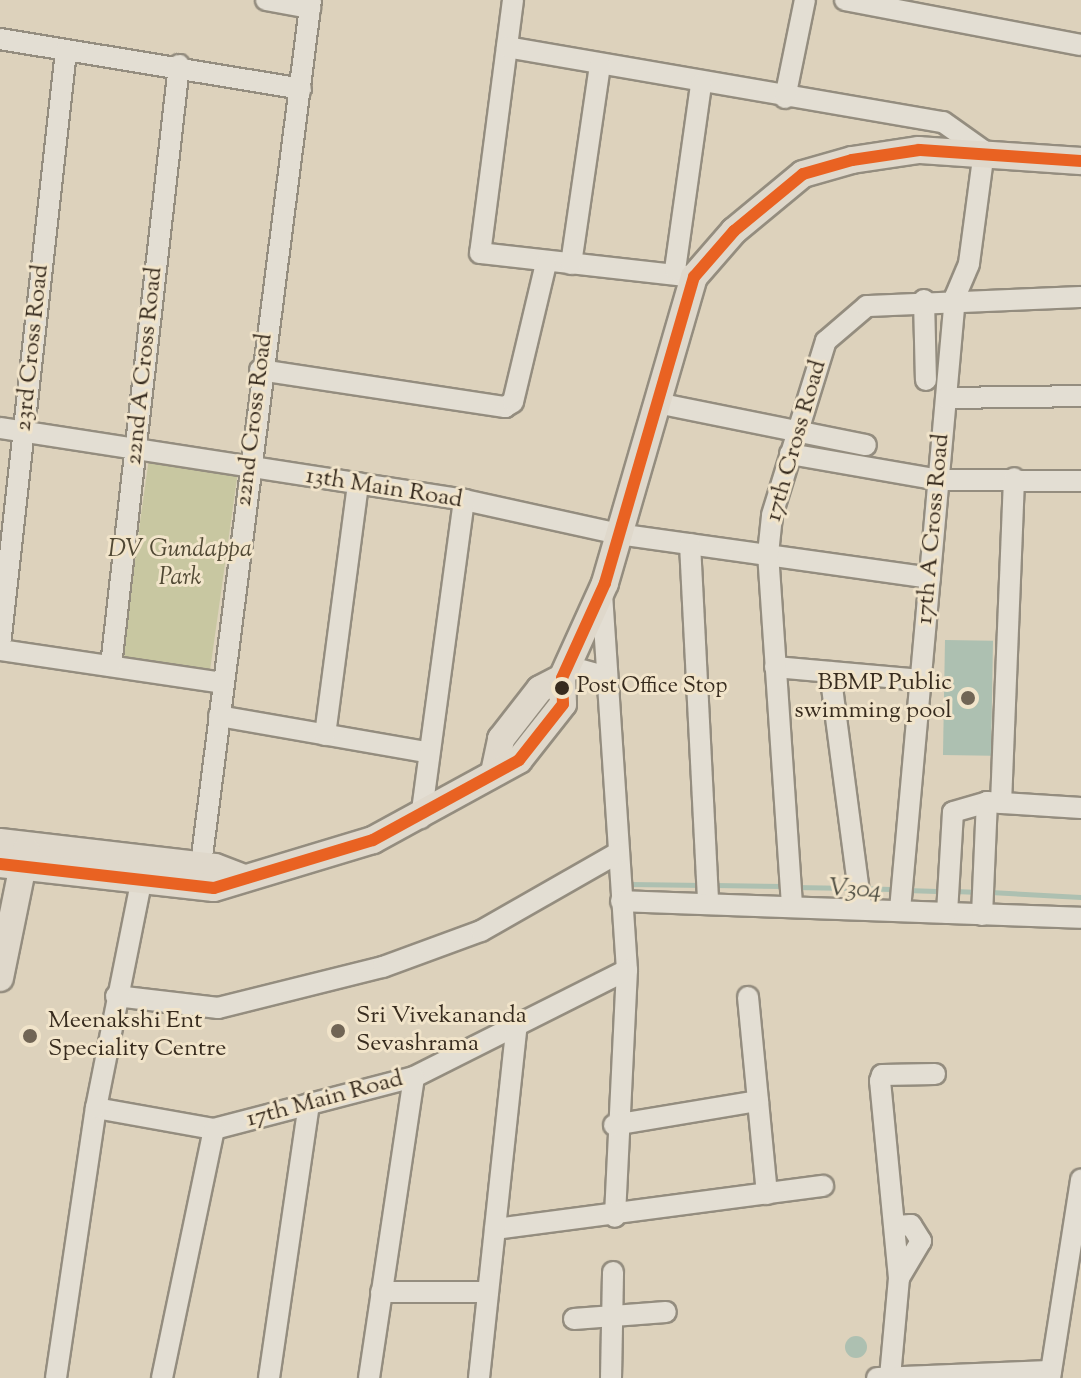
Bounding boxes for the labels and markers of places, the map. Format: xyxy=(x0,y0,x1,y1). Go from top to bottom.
place label: BBMP Public swimming pool xyxy=(794,670,952,726)
place label: Post Office Stop xyxy=(577,675,727,701)
marker: Post Office Stop xyxy=(554,680,570,696)
marker: BBMP Public swimming pool xyxy=(959,689,977,707)
place label: Sri Vivekananda Sevashrama xyxy=(356,1003,527,1059)
place label: Meenakshi Ent Speciality Centre xyxy=(48,1008,226,1064)
marker: Sri Vivekananda Sevashrama xyxy=(327,1020,349,1042)
marker: Meenakshi Ent Speciality Centre xyxy=(19,1025,41,1047)

